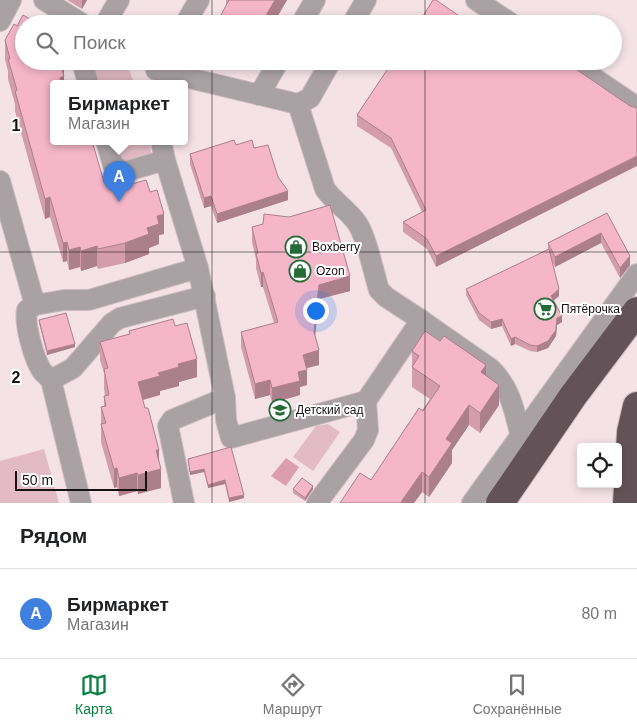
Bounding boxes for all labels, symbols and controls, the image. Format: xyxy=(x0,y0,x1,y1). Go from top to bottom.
search box xyxy=(15,15,622,70)
icon: search xyxy=(33,29,61,57)
text: Поиск xyxy=(73,32,126,53)
popup xyxy=(50,80,188,145)
text: Бирмаркет xyxy=(68,93,170,114)
text: Магазин xyxy=(68,115,130,132)
text: 1 xyxy=(12,117,21,134)
pin: A xyxy=(103,161,135,202)
shop icon: Boxberry xyxy=(284,235,308,259)
place label: Boxberry xyxy=(312,240,360,254)
shop icon: Ozon xyxy=(288,259,312,283)
place label: Ozon xyxy=(316,264,345,278)
supermarket icon: Пятёрочка xyxy=(533,297,557,321)
your location xyxy=(303,298,329,324)
place label: Пятёрочка xyxy=(561,302,620,316)
text: 2 xyxy=(12,369,21,386)
school or university icon: Детский сад xyxy=(268,398,292,422)
place label: Детский сад xyxy=(296,403,363,417)
map controls xyxy=(577,443,622,488)
button: locate xyxy=(577,443,622,488)
scale bar xyxy=(15,468,148,491)
text: 50 m xyxy=(22,472,53,488)
text: Рядом xyxy=(20,524,87,547)
text: Бирмаркет xyxy=(67,594,169,615)
text: A xyxy=(30,605,42,622)
text: 80 m xyxy=(581,605,617,622)
text: Магазин xyxy=(67,616,129,633)
tab: Карта xyxy=(75,671,113,717)
tab: Маршрут xyxy=(263,671,322,717)
tab: Сохранённые xyxy=(473,671,562,717)

